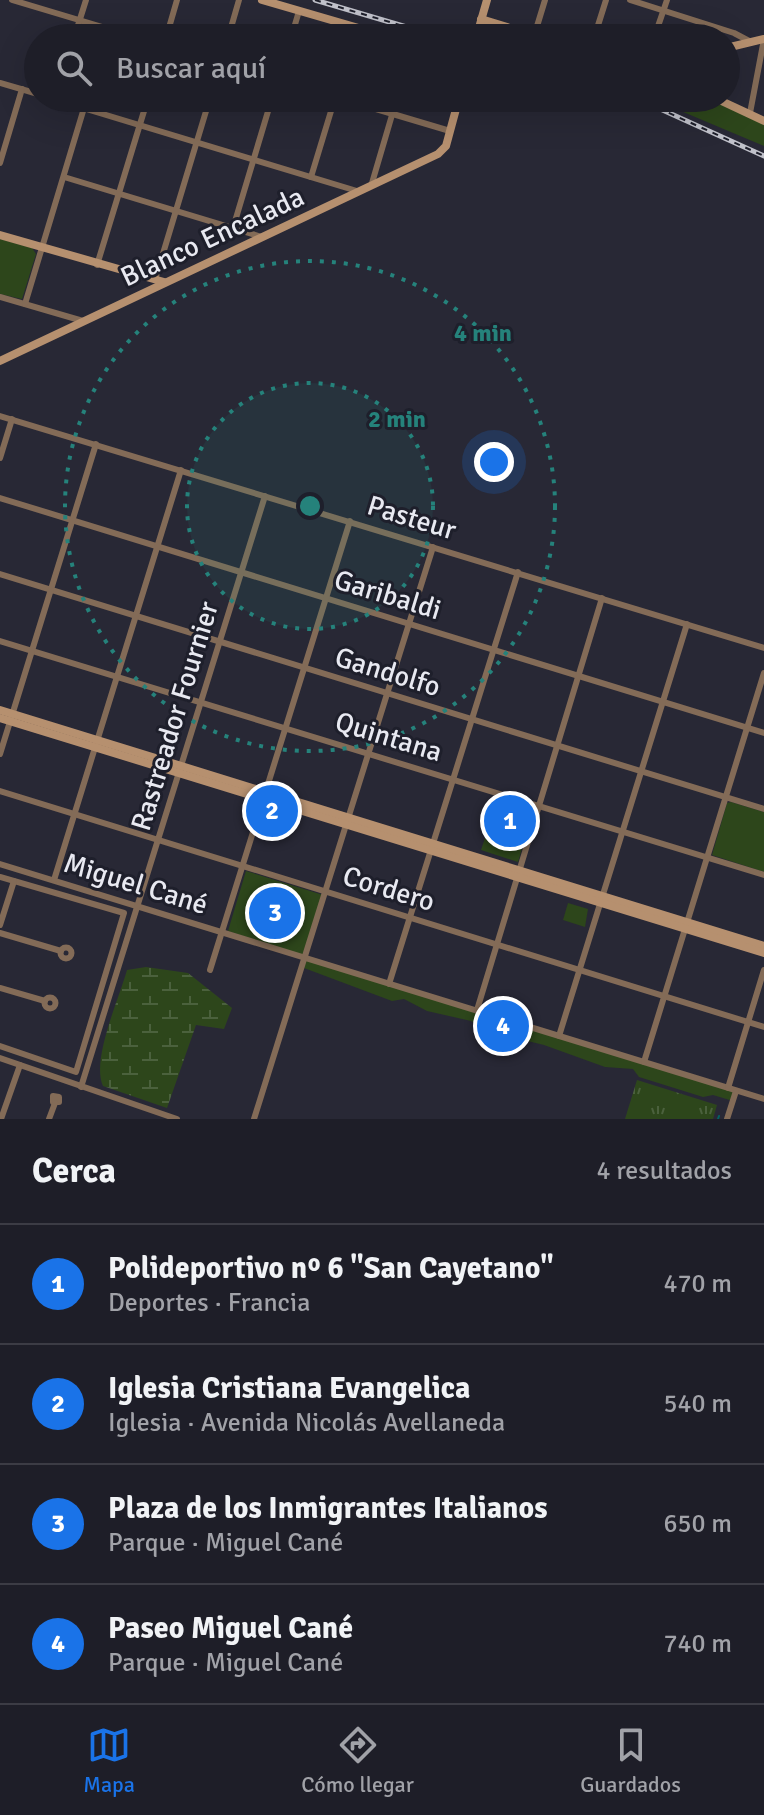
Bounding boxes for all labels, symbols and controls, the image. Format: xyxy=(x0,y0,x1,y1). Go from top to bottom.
search box xyxy=(24,24,740,112)
icon: search xyxy=(52,46,96,90)
text: Buscar aquí xyxy=(116,50,266,87)
street label: Blanco Encalada xyxy=(115,180,309,294)
text: 4 min xyxy=(454,318,512,348)
text: 2 min xyxy=(368,404,426,434)
your location xyxy=(474,442,514,482)
street label: Pasteur xyxy=(363,488,461,548)
centre of rings xyxy=(296,492,324,520)
street label: Garibaldi xyxy=(330,563,445,627)
street label: Rastreador Fournier xyxy=(124,597,226,835)
street label: Gandolfo xyxy=(331,640,445,704)
street label: Quintana xyxy=(331,705,446,769)
pin: 2 xyxy=(246,781,298,841)
pin: 1 xyxy=(484,791,536,851)
street label: Miguel Cané xyxy=(60,846,212,922)
street label: Cordero xyxy=(339,859,439,919)
pin: 3 xyxy=(249,883,301,943)
pin: 4 xyxy=(477,996,529,1056)
text: Cerca xyxy=(32,1150,116,1192)
text: 4 resultados xyxy=(596,1155,732,1187)
text: Polideportivo nº 6 "San Cayetano" xyxy=(108,1250,554,1287)
text: 1 xyxy=(51,1268,65,1300)
text: 470 m xyxy=(663,1268,732,1300)
text: Deportes · Francia xyxy=(108,1287,310,1319)
text: Iglesia Cristiana Evangelica xyxy=(108,1370,470,1407)
text: 2 xyxy=(51,1388,65,1420)
text: 540 m xyxy=(663,1388,732,1420)
text: Iglesia · Avenida Nicolás Avellaneda xyxy=(108,1407,505,1439)
text: Plaza de los Inmigrantes Italianos xyxy=(108,1490,547,1527)
text: 3 xyxy=(51,1508,65,1540)
text: 650 m xyxy=(663,1508,732,1540)
text: Parque · Miguel Cané xyxy=(108,1527,343,1559)
text: Paseo Miguel Cané xyxy=(108,1610,353,1647)
text: 4 xyxy=(51,1628,65,1660)
text: 740 m xyxy=(663,1628,732,1660)
text: Parque · Miguel Cané xyxy=(108,1647,343,1679)
tab: Mapa xyxy=(83,1723,135,1798)
tab: Cómo llegar xyxy=(301,1723,414,1798)
tab: Guardados xyxy=(580,1723,681,1798)

